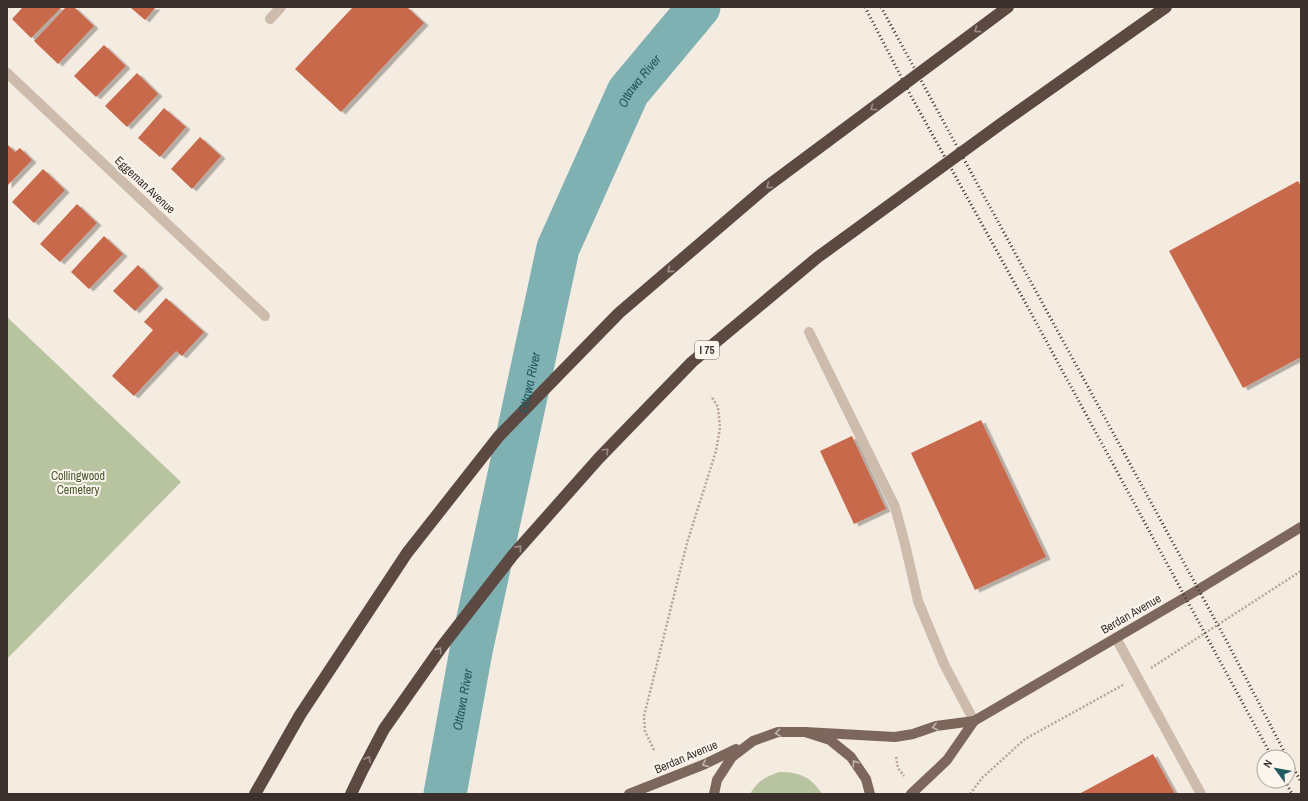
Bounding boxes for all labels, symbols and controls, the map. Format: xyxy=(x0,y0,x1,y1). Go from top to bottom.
one-way arrow xyxy=(974,25,981,33)
water label: Ottawa River xyxy=(614,51,665,110)
one-way arrow xyxy=(870,103,877,110)
street label: Eggeman Avenue xyxy=(111,153,179,217)
one-way arrow xyxy=(766,181,773,188)
one-way arrow xyxy=(667,265,674,272)
road number: I 75 xyxy=(695,341,719,359)
water label: Ottawa River xyxy=(514,350,544,415)
one-way arrow xyxy=(601,448,609,456)
park label: Collingwood Cemetery xyxy=(51,468,105,498)
one-way arrow xyxy=(515,545,522,553)
street label: Berdan Avenue xyxy=(1098,590,1164,638)
one-way arrow xyxy=(434,647,442,654)
water label: Ottawa River xyxy=(448,667,476,732)
one-way arrow xyxy=(932,722,939,731)
one-way arrow xyxy=(775,728,781,737)
street label: Berdan Avenue xyxy=(652,737,720,777)
north arrow xyxy=(1256,749,1296,789)
one-way arrow xyxy=(364,756,371,763)
text: N xyxy=(1260,757,1275,770)
one-way arrow xyxy=(702,759,709,767)
one-way arrow xyxy=(852,760,860,767)

